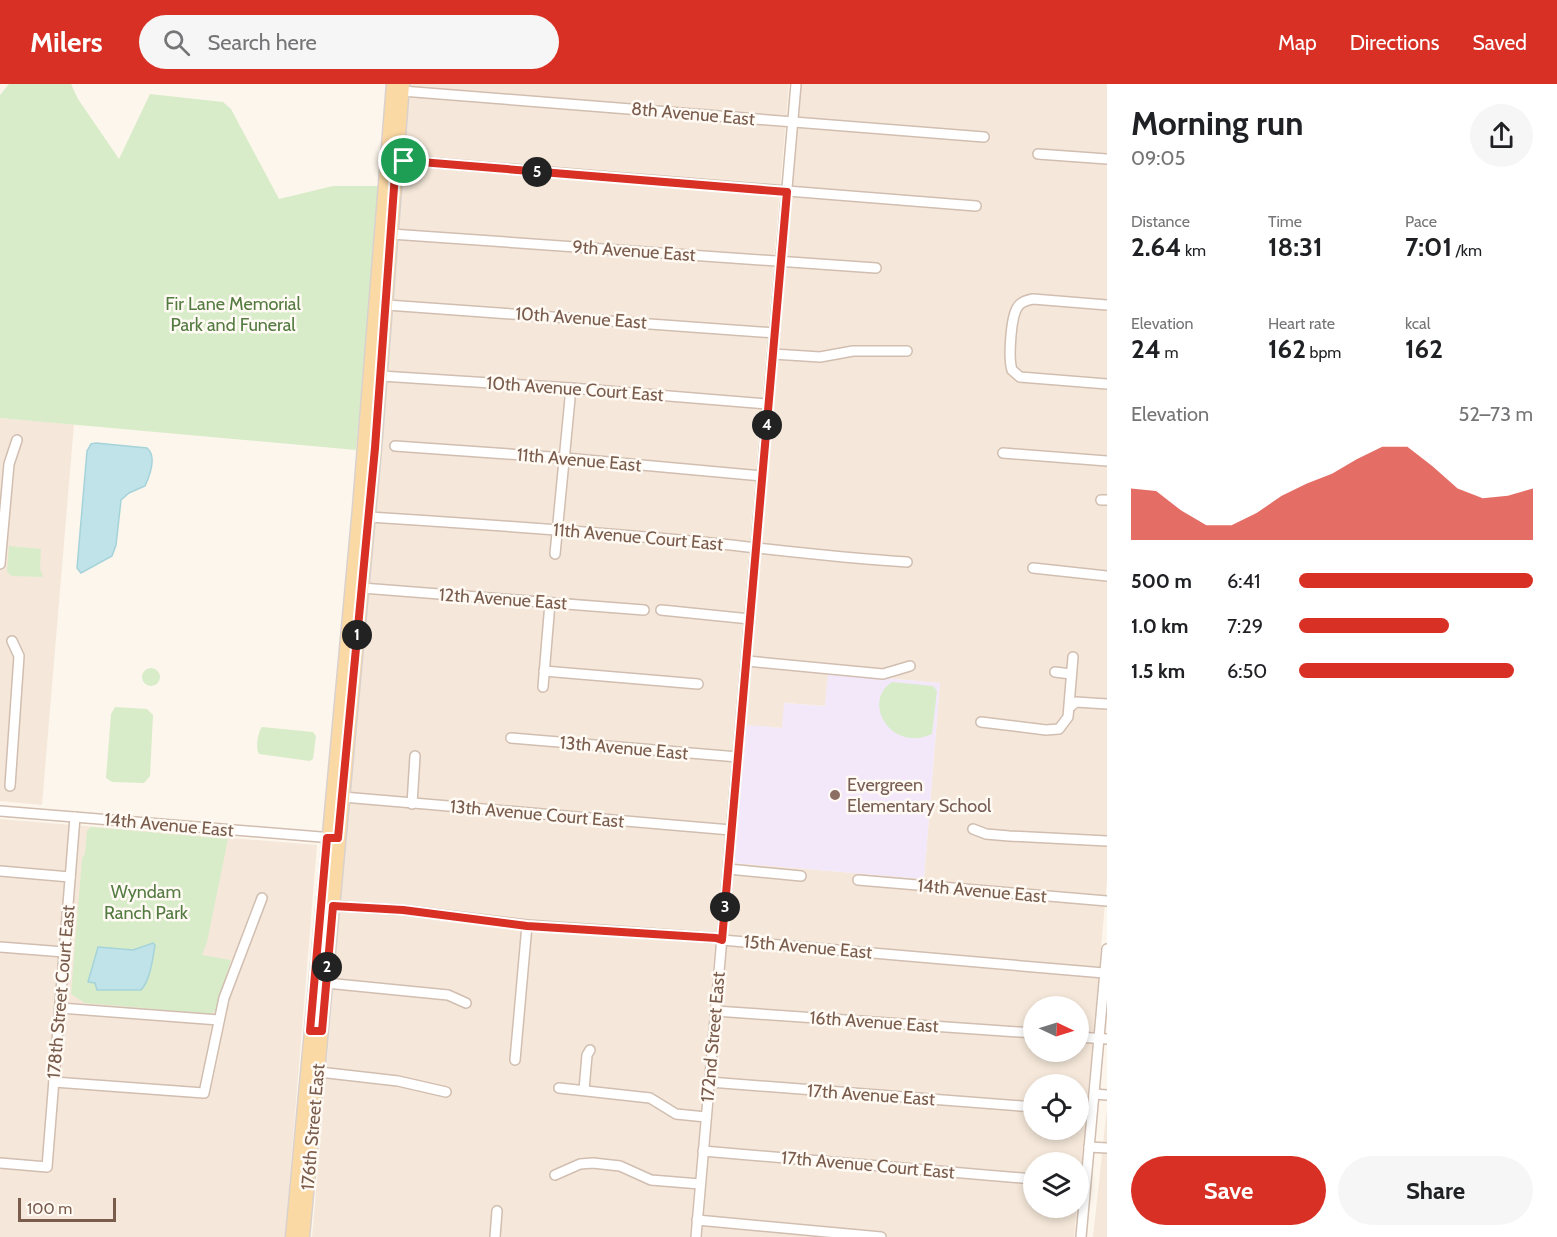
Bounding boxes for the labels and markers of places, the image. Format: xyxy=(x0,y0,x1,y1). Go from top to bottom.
pin xyxy=(378,135,429,186)
pin: 5 xyxy=(522,157,552,187)
pin: 4 xyxy=(752,410,782,440)
pin: 1 xyxy=(342,620,372,650)
place label: Evergreen Elementary School xyxy=(847,774,992,817)
marker: Evergreen Elementary School xyxy=(828,788,842,802)
pin: 3 xyxy=(710,892,740,922)
pin: 2 xyxy=(312,952,342,982)

